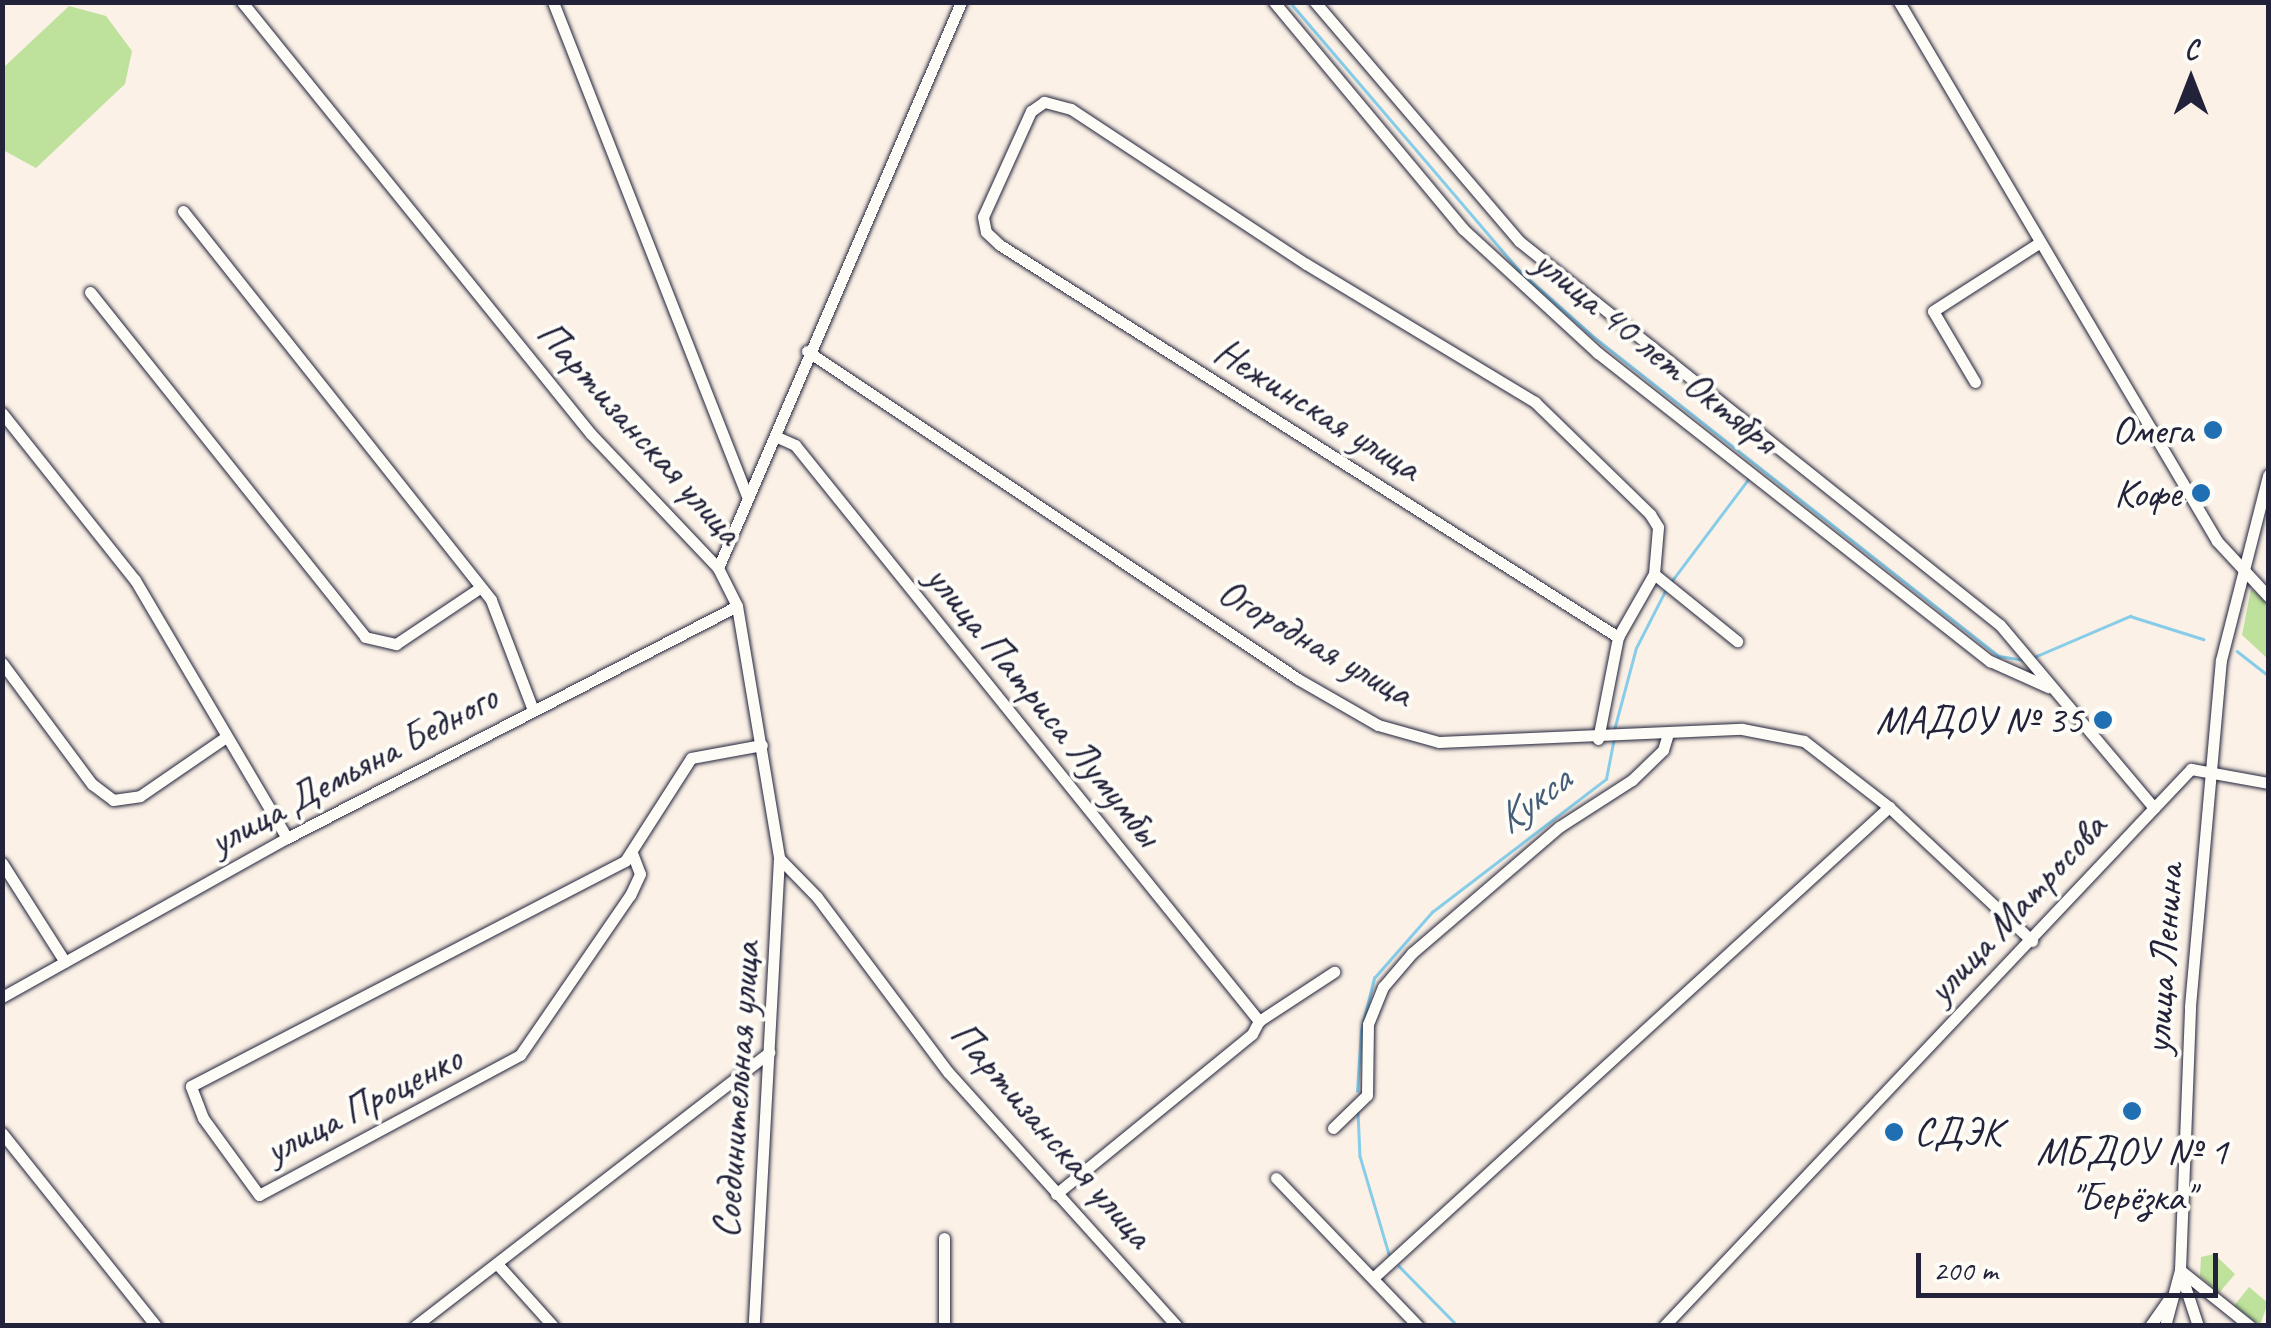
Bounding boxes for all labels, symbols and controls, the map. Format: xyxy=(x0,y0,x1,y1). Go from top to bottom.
north arrow xyxy=(2141,30,2241,130)
text: С xyxy=(2184,32,2198,67)
street label: улица 40 лет Октября xyxy=(1522,236,1790,466)
street label: Партизанская улица xyxy=(526,309,754,555)
street label: Нежинская улица xyxy=(1204,326,1432,492)
place label: Омега xyxy=(2112,406,2193,454)
marker: Омега xyxy=(2202,419,2224,441)
place label: Кофе xyxy=(2114,469,2181,517)
marker: Кофе xyxy=(2190,482,2212,504)
street label: улица Патриса Лумумбы xyxy=(915,554,1173,856)
street label: Огородная улица xyxy=(1208,566,1424,718)
street label: улица Демьяна Бедного xyxy=(202,673,504,865)
place label: МАДОУ № 35 xyxy=(1876,696,2083,744)
marker: МАДОУ № 35 xyxy=(2092,709,2114,731)
water label: Кукса xyxy=(1485,755,1581,845)
street label: улица Матросова xyxy=(1916,804,2116,1012)
street label: улица Ленина xyxy=(2132,863,2194,1055)
street label: Соединительная улица xyxy=(702,939,770,1241)
street label: Партизанская улица xyxy=(939,1010,1165,1258)
street label: улица Проценко xyxy=(257,1034,469,1174)
marker: МБДОУ № 1 "Берёзка" xyxy=(2121,1100,2143,1122)
place label: СДЭК xyxy=(1914,1108,2002,1156)
marker: СДЭК xyxy=(1883,1121,1905,1143)
place label: МБДОУ № 1 "Берёзка" xyxy=(2036,1127,2228,1221)
scale bar xyxy=(1921,1233,2224,1295)
text: 200 m xyxy=(1933,1251,1998,1289)

